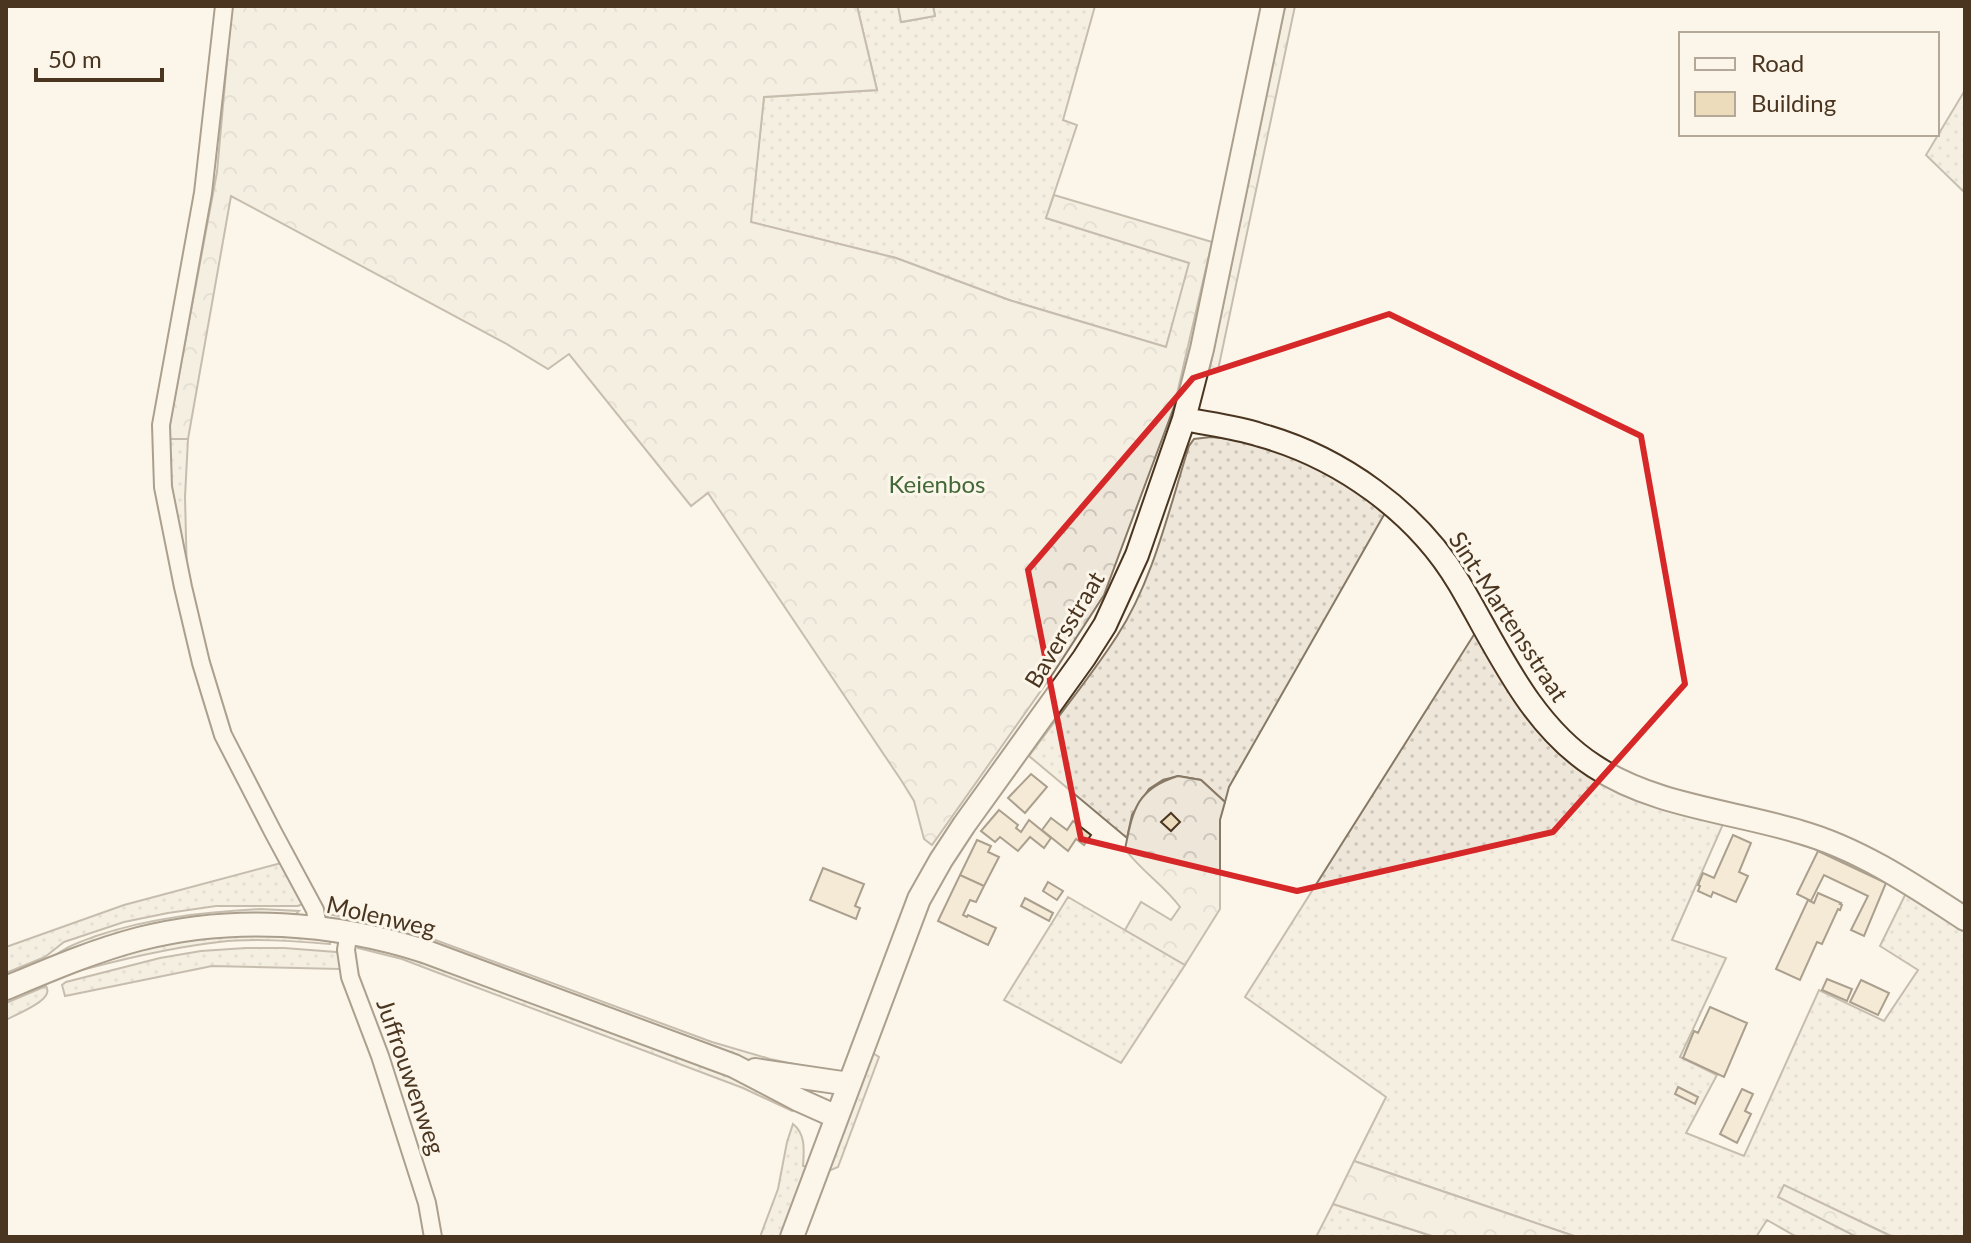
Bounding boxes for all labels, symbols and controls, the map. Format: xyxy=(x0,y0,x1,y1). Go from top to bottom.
scale bar xyxy=(36,32,162,82)
legend xyxy=(1679,32,1939,136)
text: 50 m xyxy=(48,44,102,73)
text: Road xyxy=(1751,48,1804,77)
text: Building xyxy=(1751,88,1836,117)
park label: Keienbos xyxy=(889,469,985,498)
street label: Sint-Martensstraat xyxy=(1443,526,1575,707)
street label: Baversstraat xyxy=(1018,565,1110,693)
street label: Molenweg xyxy=(324,889,439,942)
street label: Juffrouwenweg xyxy=(371,995,452,1158)

